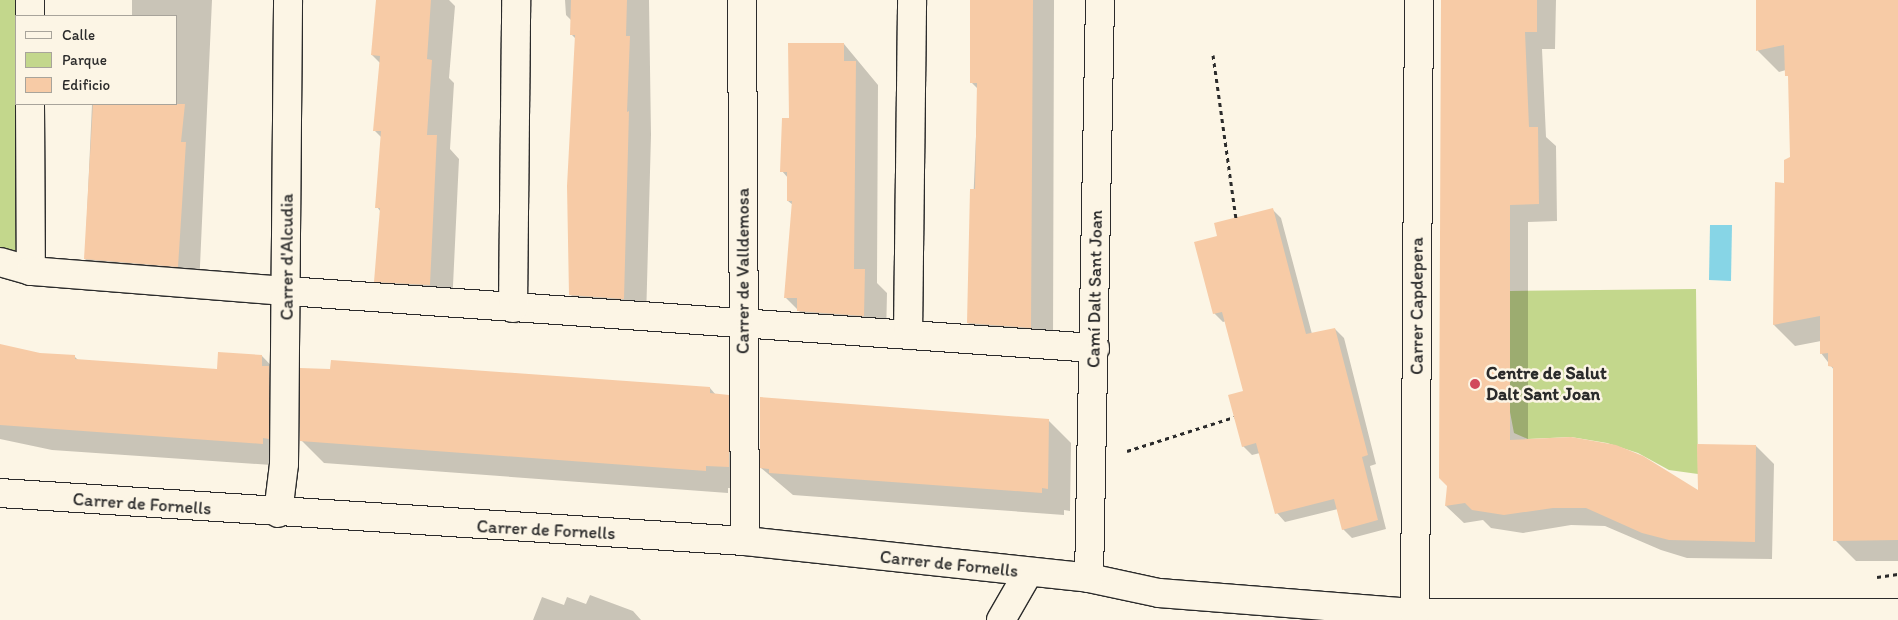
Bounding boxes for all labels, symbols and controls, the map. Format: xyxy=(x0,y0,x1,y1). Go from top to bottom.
legend xyxy=(15,15,178,105)
text: Calle xyxy=(62,26,95,44)
text: Parque xyxy=(62,51,107,69)
text: Edificio xyxy=(62,76,110,94)
street label: Carrer de Valldemosa xyxy=(732,188,754,354)
street label: Carrer d'Alcudia xyxy=(276,194,298,320)
street label: Camí Dalt Sant Joan xyxy=(1083,209,1107,369)
street label: Carrer Capdepera xyxy=(1406,237,1428,375)
place label: Centre de Salut Dalt Sant Joan xyxy=(1486,363,1606,406)
marker: Centre de Salut Dalt Sant Joan xyxy=(1468,377,1482,391)
street label: Carrer de Fornells xyxy=(72,488,212,520)
street label: Carrer de Fornells xyxy=(476,516,616,544)
street label: Carrer de Fornells xyxy=(879,546,1019,582)

